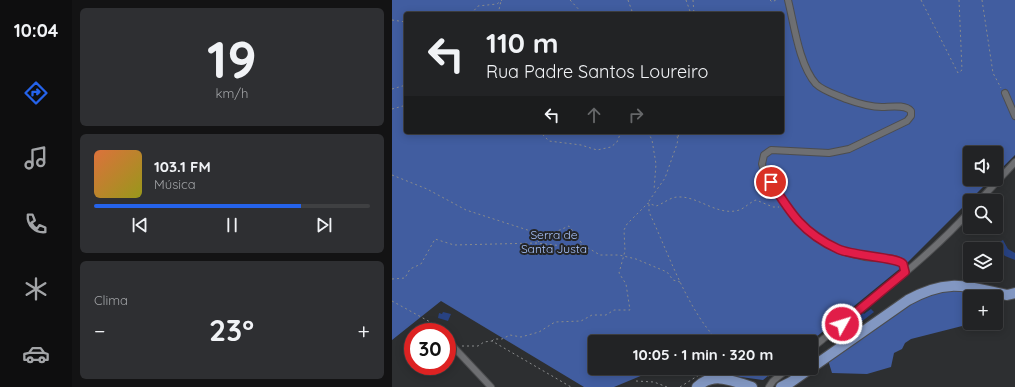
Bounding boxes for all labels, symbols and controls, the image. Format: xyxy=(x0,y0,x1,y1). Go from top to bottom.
text: 10:04 xyxy=(14,19,58,42)
text: 110 m xyxy=(486,25,559,60)
text: 19 xyxy=(207,26,257,91)
icon: left xyxy=(420,28,472,80)
text: Rua Padre Santos Loureiro xyxy=(486,60,708,83)
icon: directions xyxy=(22,79,50,107)
text: km/h xyxy=(216,85,248,101)
icon: left xyxy=(541,104,563,126)
icon: ahead xyxy=(583,104,605,126)
icon: right xyxy=(625,104,647,126)
icon: music xyxy=(22,144,50,172)
map controls xyxy=(963,146,1003,330)
button: sound xyxy=(963,146,1003,186)
text: 103.1 FM xyxy=(154,157,211,176)
pin xyxy=(754,165,788,199)
icon: arrive xyxy=(760,171,782,193)
text: Música xyxy=(154,176,196,192)
button: search xyxy=(963,194,1003,234)
icon: phone xyxy=(22,210,50,238)
icon: previous xyxy=(129,214,151,236)
icon: pause xyxy=(221,214,243,236)
icon: next xyxy=(313,214,335,236)
park label: Serra de Santa Justa xyxy=(521,227,587,256)
button: layers xyxy=(963,242,1003,282)
icon: climate xyxy=(22,275,50,303)
button: + xyxy=(963,290,1003,330)
text: Clima xyxy=(94,292,128,308)
position arrow xyxy=(821,303,863,345)
text: 23° xyxy=(209,311,254,349)
text: − xyxy=(94,317,105,345)
text: + xyxy=(358,317,370,345)
speed limit sign: 30 xyxy=(404,323,456,375)
icon: car xyxy=(22,340,50,368)
text: 10:05 · 1 min · 320 m xyxy=(633,345,773,364)

